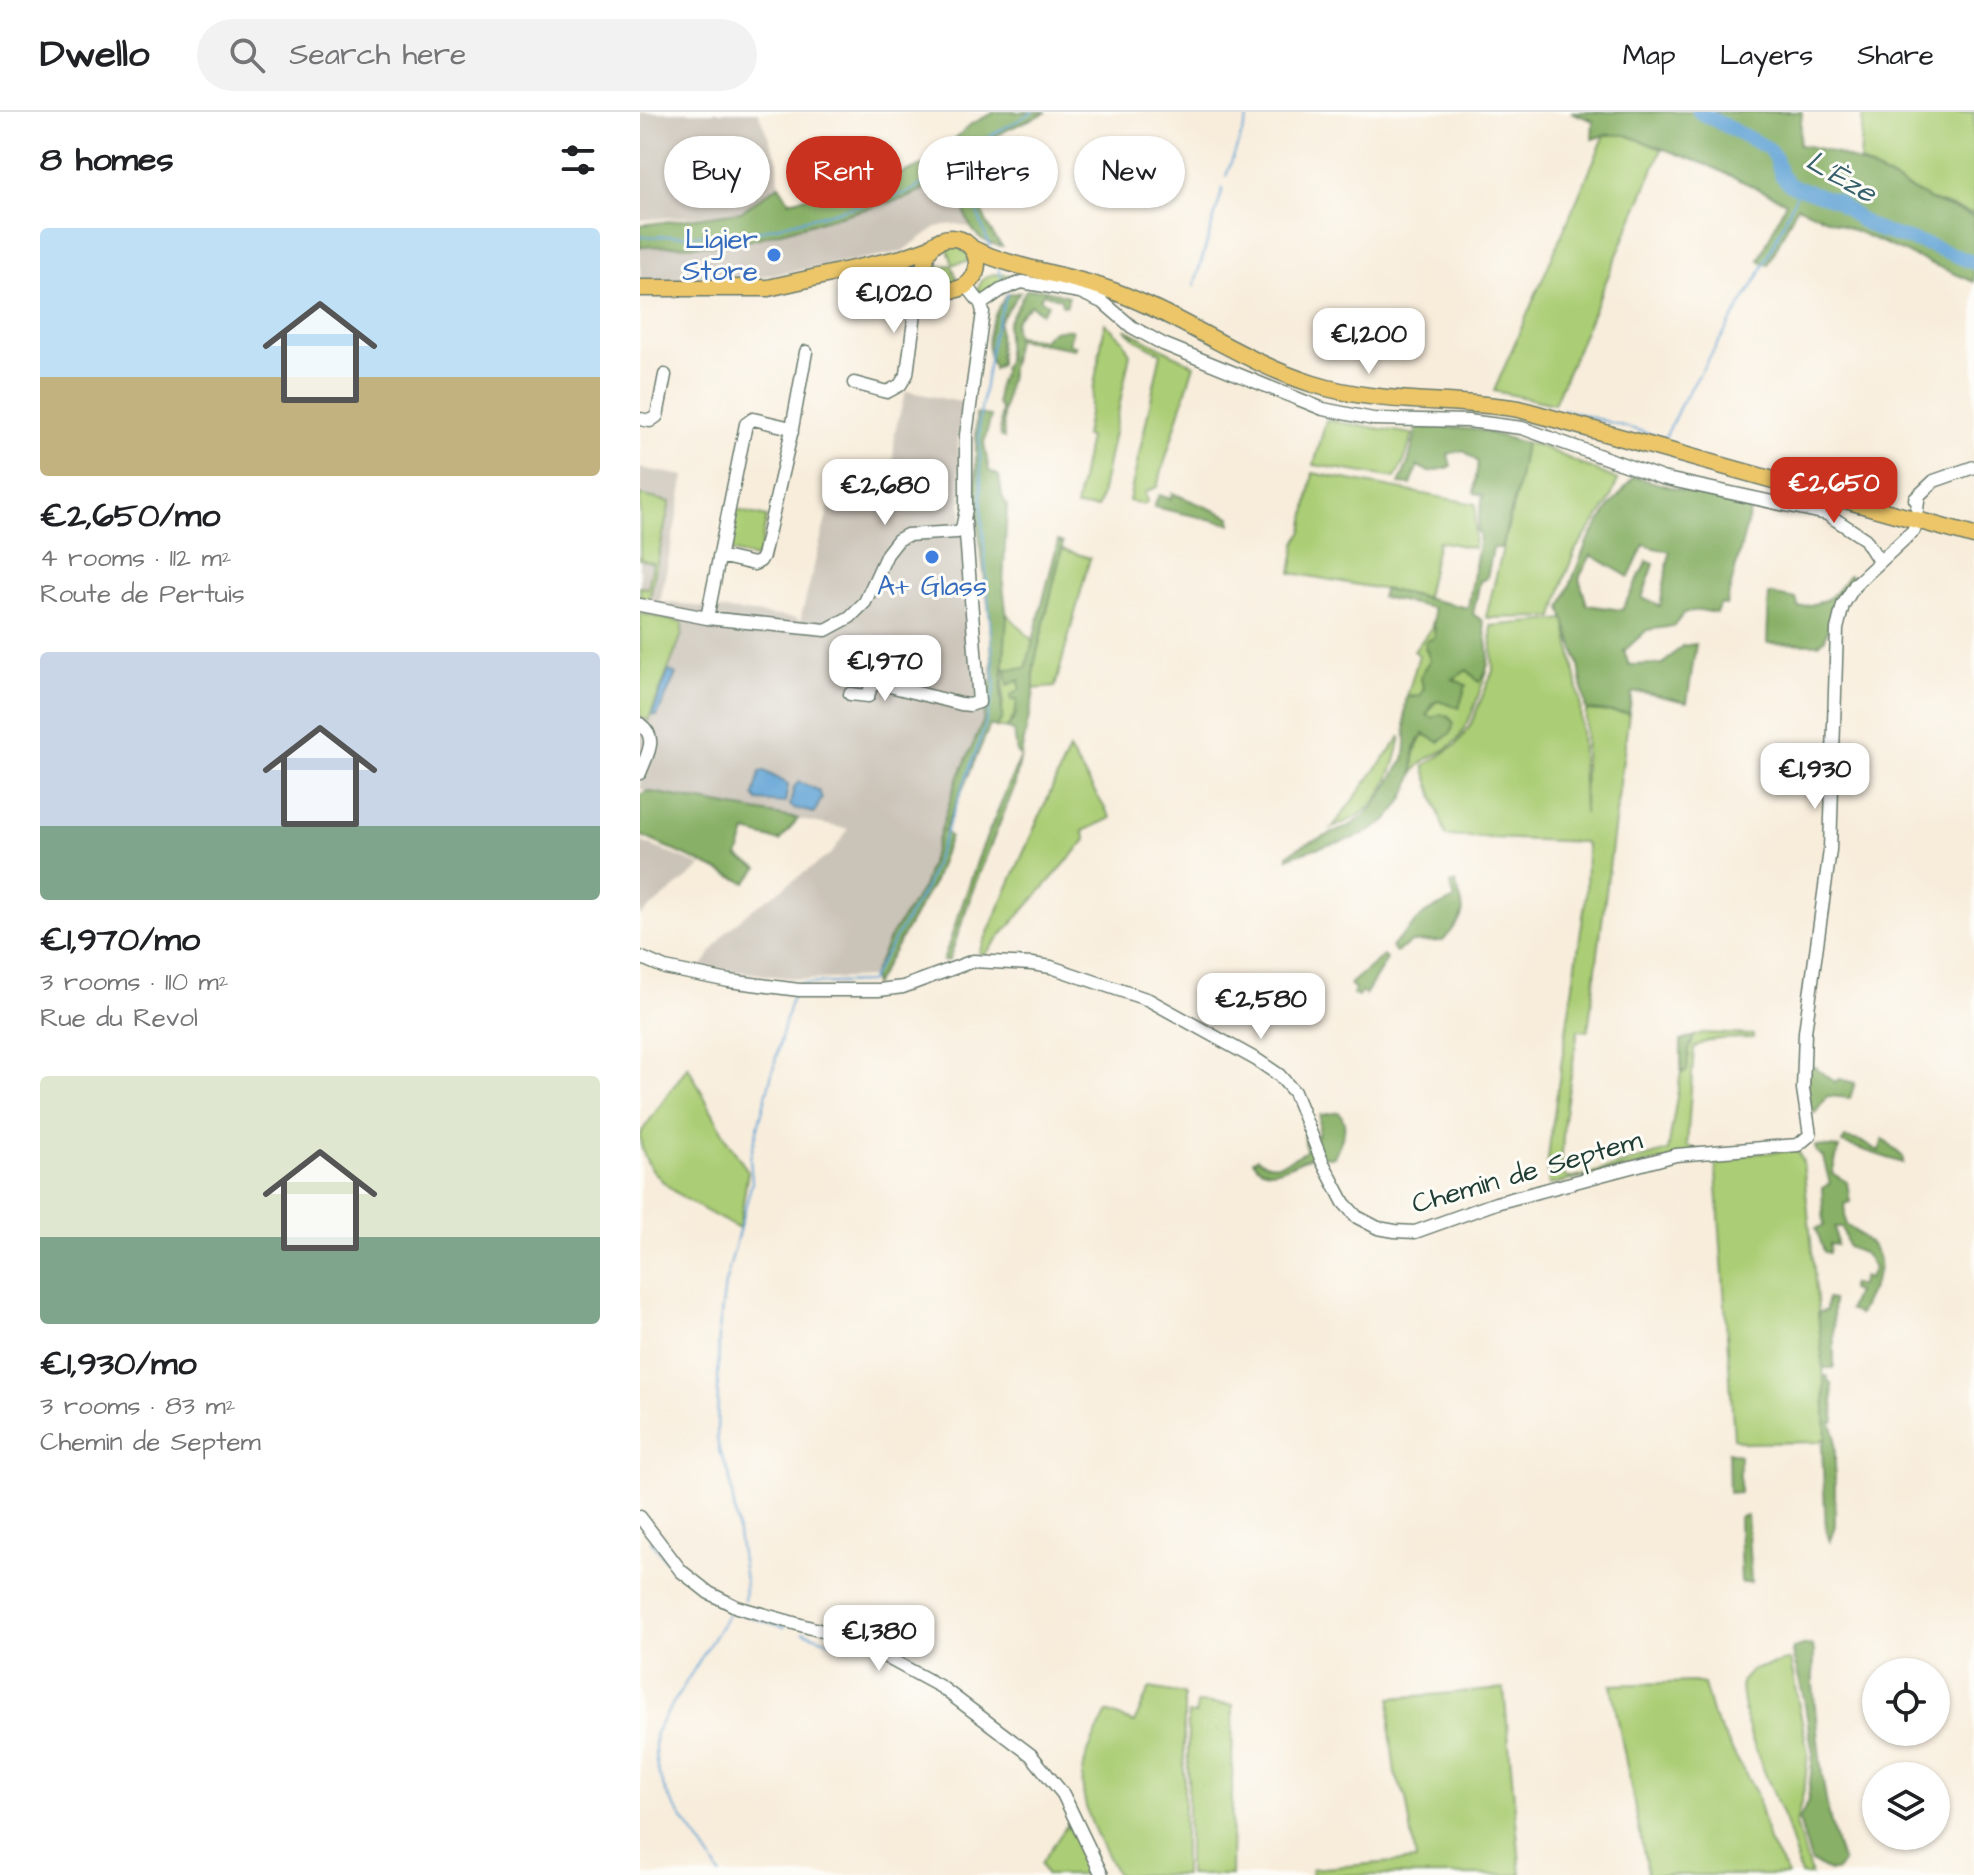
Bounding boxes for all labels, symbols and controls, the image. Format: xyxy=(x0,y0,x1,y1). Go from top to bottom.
search box xyxy=(197,19,757,91)
text: Dwello xyxy=(40,29,149,81)
icon: search xyxy=(225,33,269,77)
text: Search here xyxy=(289,34,466,76)
text: Map xyxy=(1623,36,1676,75)
text: Layers xyxy=(1720,36,1813,75)
text: Share xyxy=(1857,36,1934,75)
text: 8 homes xyxy=(40,136,174,184)
chip: Buy xyxy=(664,136,770,208)
chip: Rent xyxy=(786,136,902,208)
chip: Filters xyxy=(918,136,1058,208)
chip: New xyxy=(1074,136,1185,208)
icon: filters xyxy=(556,138,600,182)
water label: L'Èze xyxy=(1798,140,1885,215)
place label: Ligier Store xyxy=(682,220,758,291)
marker: Ligier Store xyxy=(765,246,783,264)
pin: €1,020 xyxy=(829,267,959,335)
text: €1,020 xyxy=(856,275,932,311)
icon: home xyxy=(248,280,392,424)
pin: €1,200 xyxy=(1304,308,1434,376)
text: €1,200 xyxy=(1331,316,1407,352)
pin: €2,650 xyxy=(1769,457,1899,525)
pin: €2,680 xyxy=(820,459,950,527)
text: €2,650 xyxy=(1788,465,1880,501)
text: €2,680 xyxy=(840,467,930,503)
text: €2,650/mo xyxy=(40,492,220,540)
text: 4 rooms · 112 m² xyxy=(40,540,231,576)
marker: A+ Glass xyxy=(923,548,941,566)
place label: A+ Glass xyxy=(877,567,987,606)
text: Route de Pertuis xyxy=(40,576,245,612)
pin: €1,970 xyxy=(820,635,950,703)
text: €1,970 xyxy=(847,643,923,679)
icon: home xyxy=(248,704,392,848)
pin: €1,930 xyxy=(1750,743,1880,811)
text: €1,930 xyxy=(1778,751,1852,787)
text: €1,970/mo xyxy=(40,916,200,964)
text: 3 rooms · 110 m² xyxy=(40,964,228,1000)
pin: €2,580 xyxy=(1196,973,1326,1041)
text: €2,580 xyxy=(1215,981,1307,1017)
text: Rue du Revol xyxy=(40,1000,198,1036)
street label: Chemin de Septem xyxy=(1407,1120,1647,1224)
icon: home xyxy=(248,1128,392,1272)
text: €1,930/mo xyxy=(40,1340,197,1388)
text: 3 rooms · 83 m² xyxy=(40,1388,235,1424)
text: Chemin de Septem xyxy=(40,1424,261,1460)
pin: €1,380 xyxy=(814,1605,944,1673)
text: €1,380 xyxy=(841,1613,917,1649)
map controls xyxy=(1862,1658,1950,1850)
button: locate xyxy=(1862,1658,1950,1746)
button: layers xyxy=(1862,1762,1950,1850)

